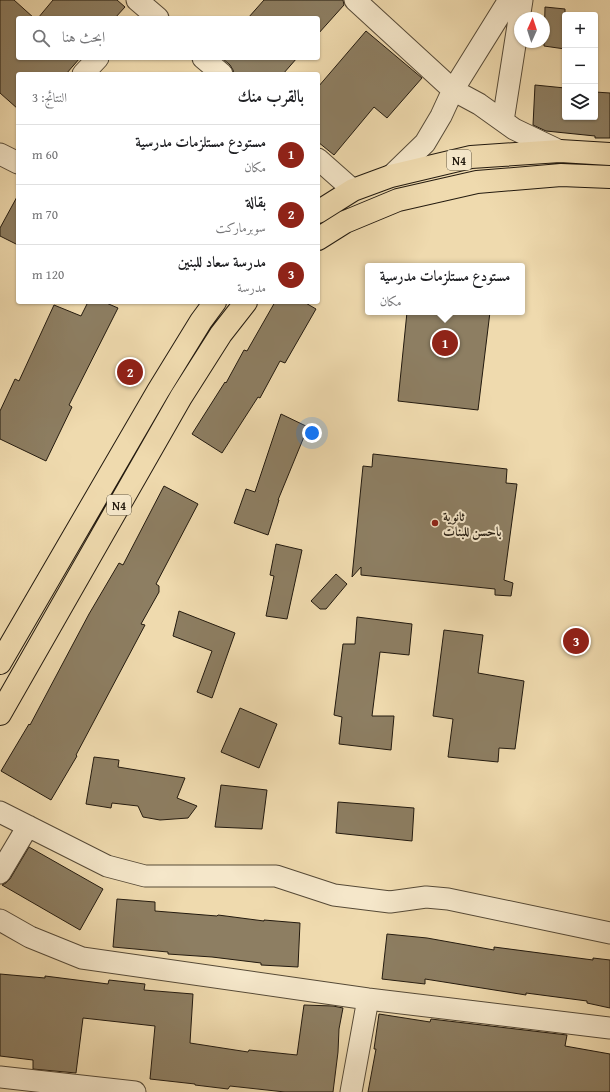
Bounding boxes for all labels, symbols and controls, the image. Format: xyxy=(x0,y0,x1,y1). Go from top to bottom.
north arrow xyxy=(514,12,550,48)
map controls xyxy=(562,12,598,120)
button: + xyxy=(562,12,598,48)
search box xyxy=(16,16,320,60)
text: ابحث هنا xyxy=(62,26,105,47)
icon: search xyxy=(30,27,52,49)
button: − xyxy=(562,48,598,84)
text: بالقرب منك xyxy=(237,83,304,108)
button: layers xyxy=(562,84,598,120)
text: النتائج: 3 xyxy=(32,88,67,107)
text: مستودع مستلزمات مدرسية xyxy=(135,131,266,152)
text: 60 m xyxy=(32,145,58,164)
text: 1 xyxy=(288,145,294,164)
road number: N4 xyxy=(447,150,471,170)
text: مكان xyxy=(244,158,266,177)
text: بقالة xyxy=(246,191,266,212)
text: 70 m xyxy=(32,205,58,224)
text: 2 xyxy=(288,205,294,224)
text: سوبرماركت xyxy=(216,218,266,237)
text: مدرسة سعاد للبنين xyxy=(178,251,266,272)
popup xyxy=(365,263,525,315)
text: 120 m xyxy=(32,265,64,284)
text: 3 xyxy=(288,265,294,284)
text: مستودع مستلزمات مدرسية xyxy=(380,265,510,286)
text: مدرسة xyxy=(237,278,266,297)
text: مكان xyxy=(380,292,401,311)
pin: 1 xyxy=(432,328,458,358)
pin: 2 xyxy=(117,357,143,387)
your location xyxy=(302,423,322,443)
road number: N4 xyxy=(107,495,131,515)
place label: ثانوية باحسن للبنات xyxy=(443,507,502,541)
marker: ثانوية باحسن للبنات xyxy=(430,518,440,528)
pin: 3 xyxy=(563,626,589,656)

